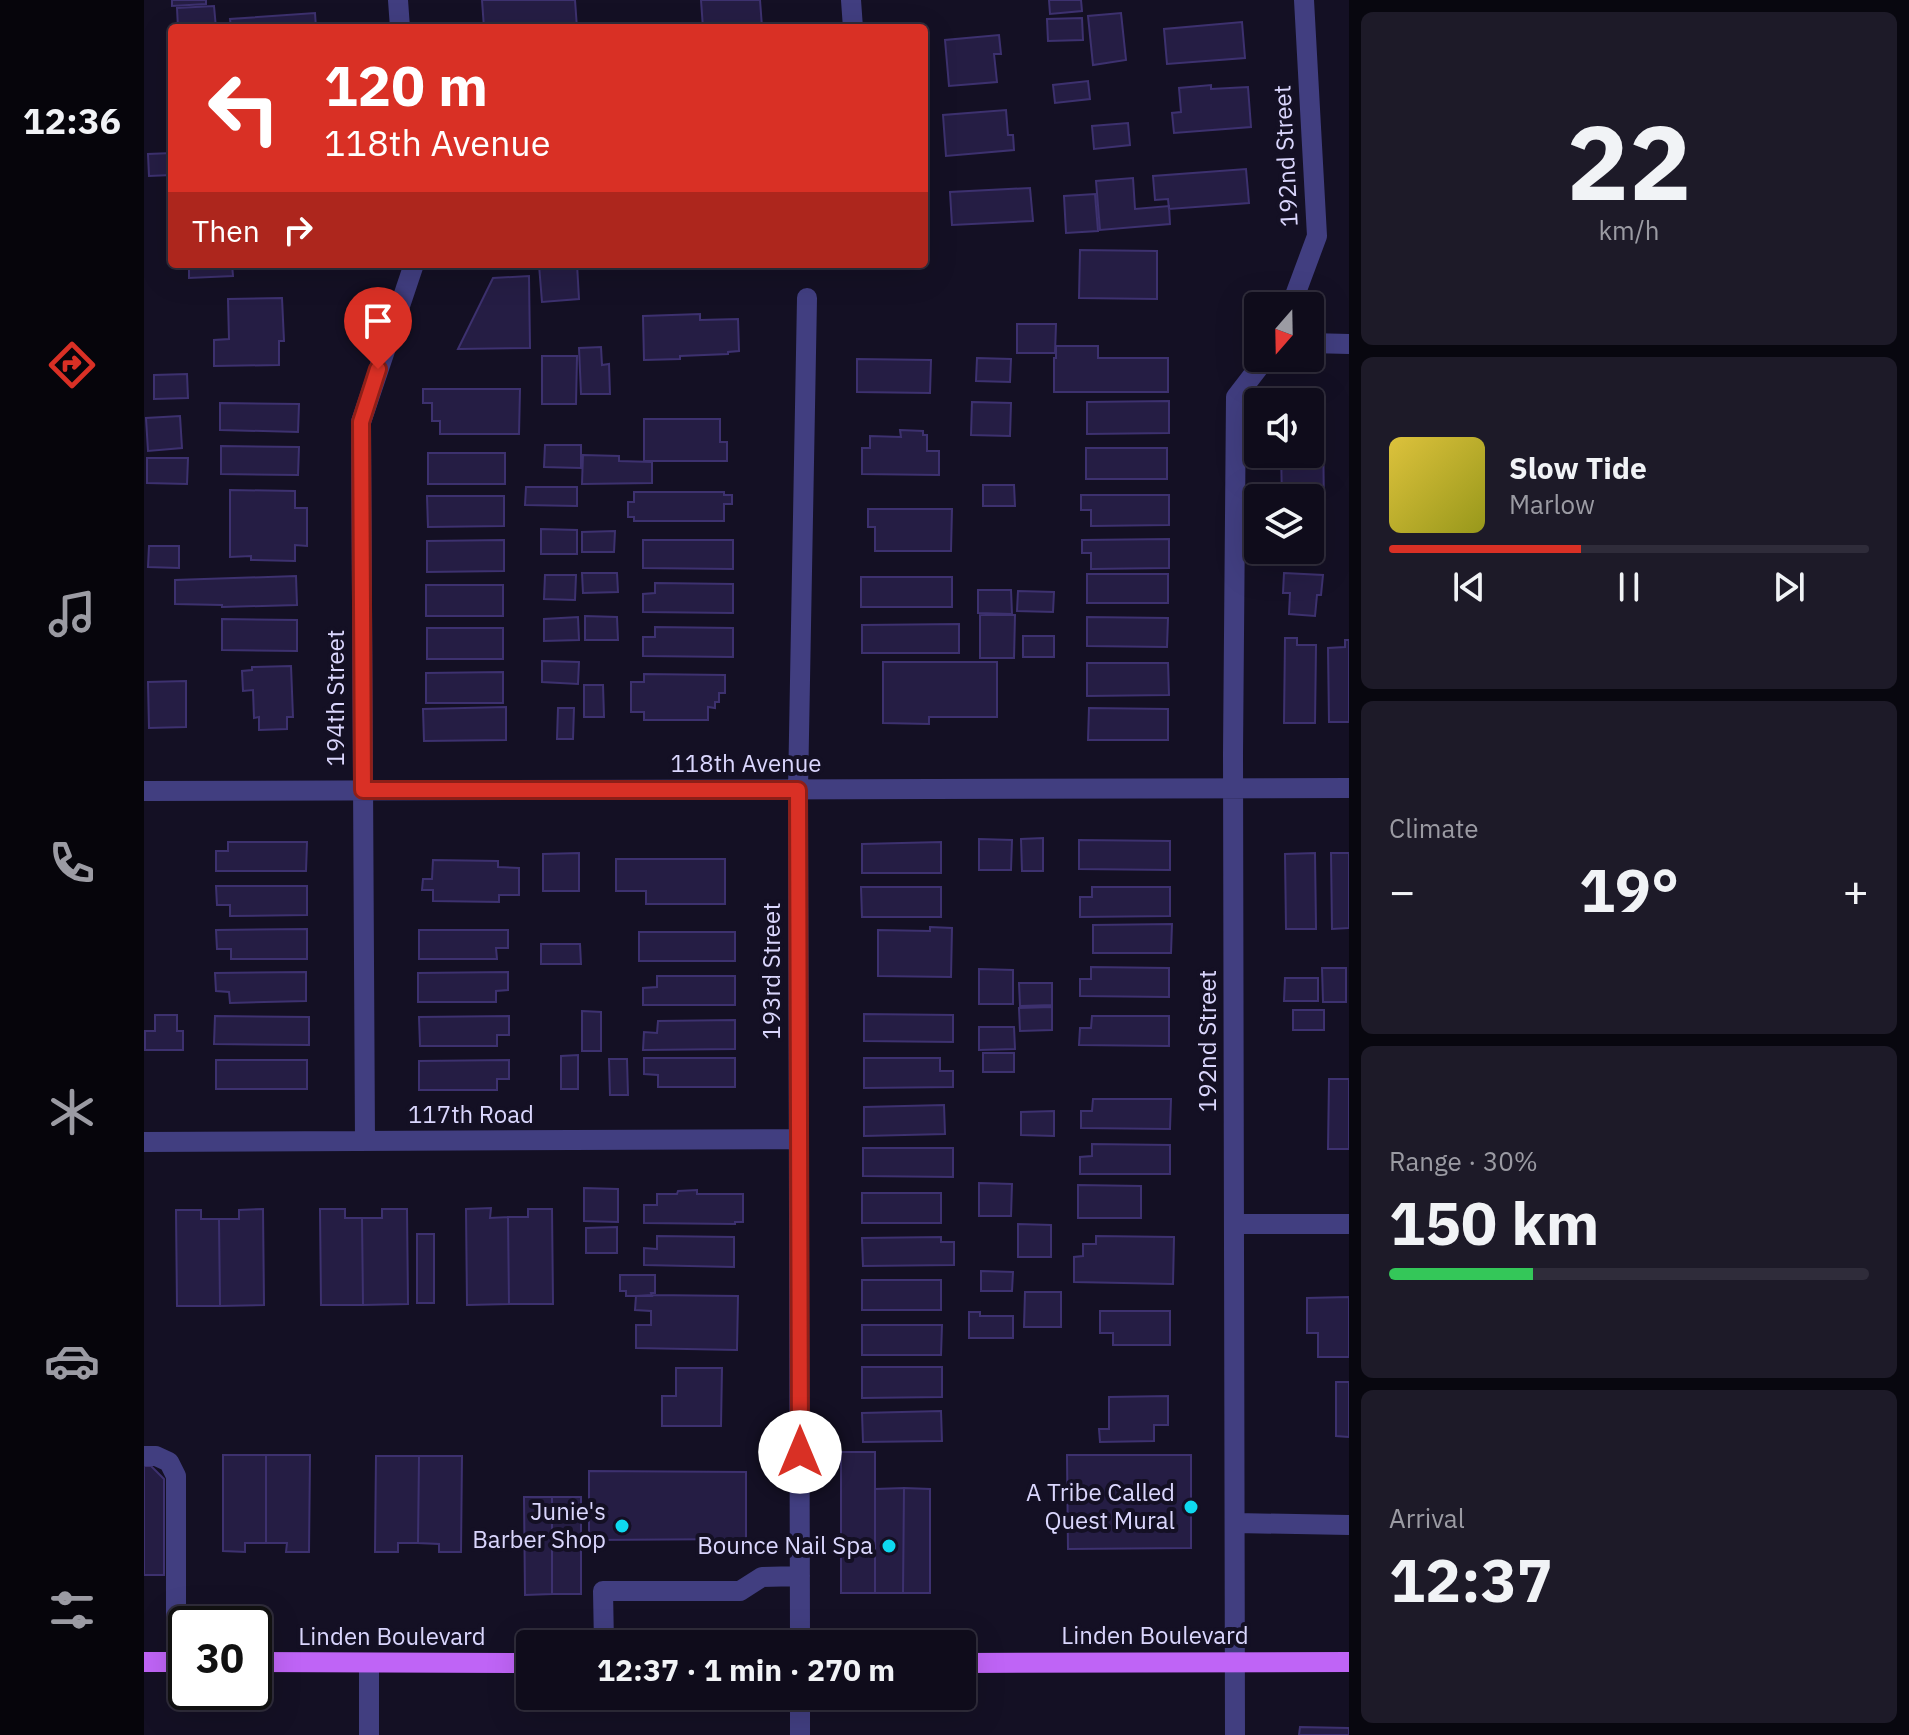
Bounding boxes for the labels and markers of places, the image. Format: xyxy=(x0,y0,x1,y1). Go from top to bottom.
pin xyxy=(344,287,412,369)
place label: A Tribe Called Quest Mural xyxy=(1026,1476,1175,1536)
place label: Junie's Barber Shop xyxy=(472,1495,606,1555)
marker: A Tribe Called Quest Mural xyxy=(1182,1498,1200,1516)
marker: Junie's Barber Shop xyxy=(613,1517,631,1535)
place label: Bounce Nail Spa xyxy=(697,1529,873,1561)
marker: Bounce Nail Spa xyxy=(880,1537,898,1555)

